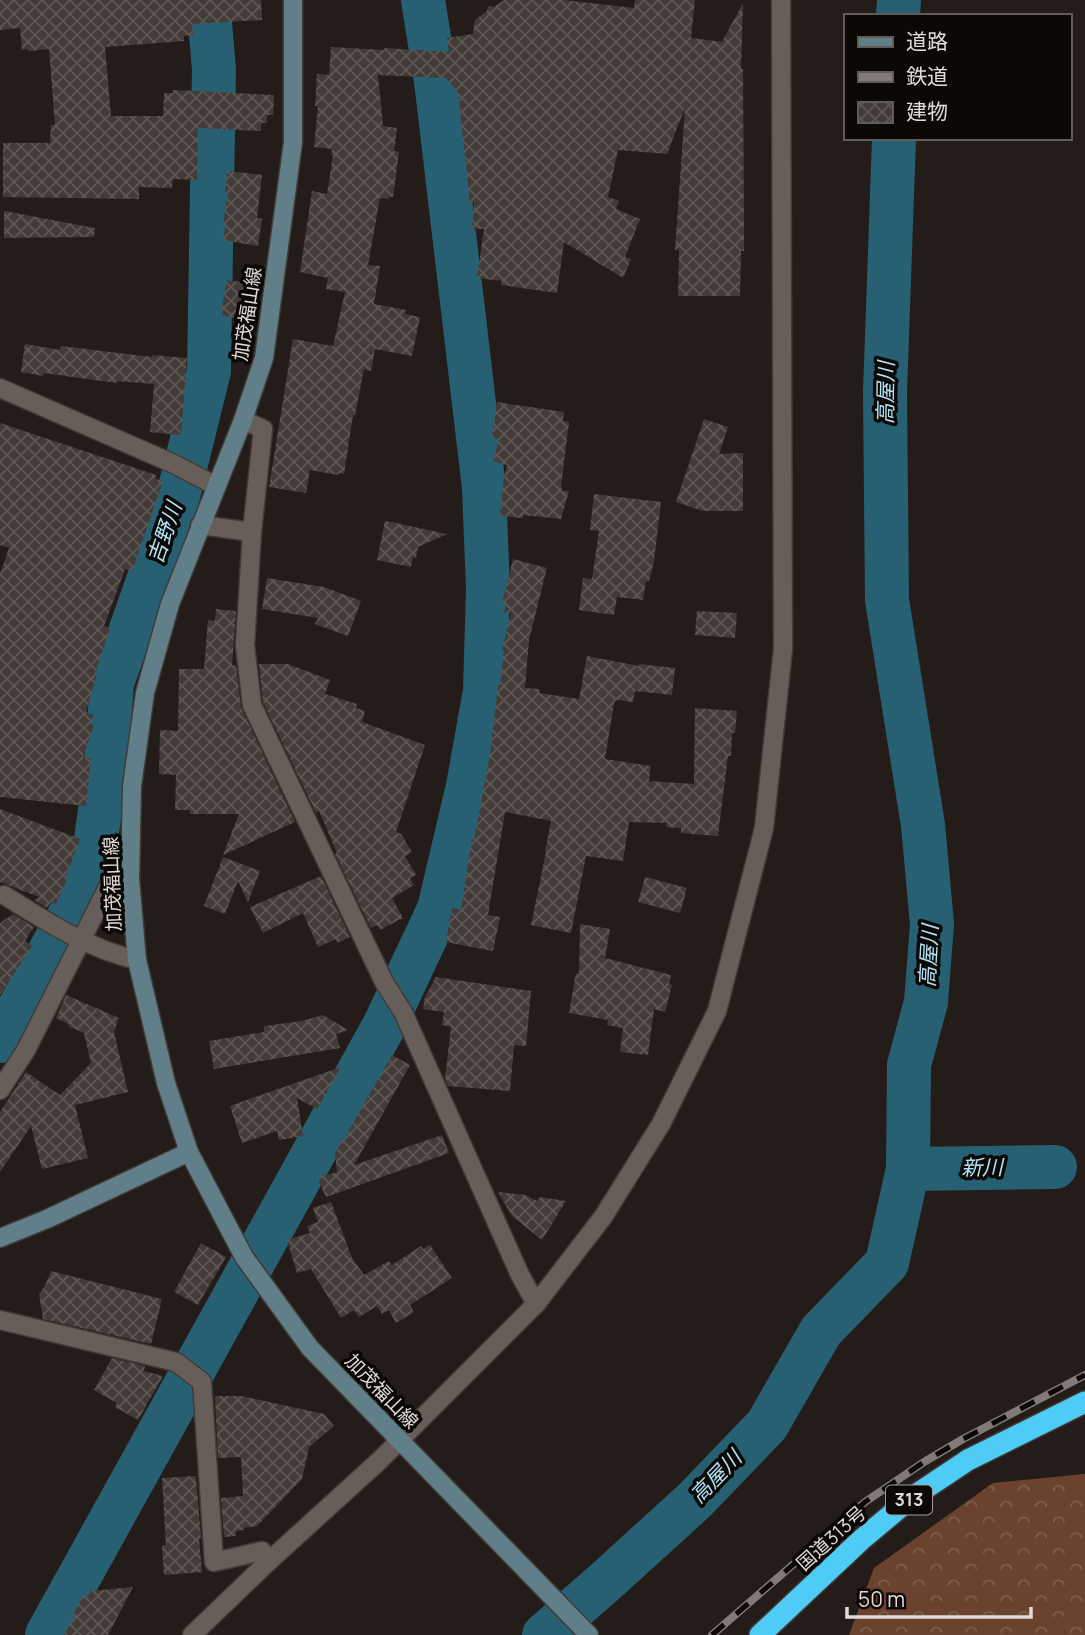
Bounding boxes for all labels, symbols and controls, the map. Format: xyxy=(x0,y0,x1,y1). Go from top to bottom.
legend xyxy=(844,14,1071,140)
text: 道路 xyxy=(906,27,948,55)
text: 鉄道 xyxy=(906,62,948,90)
text: 建物 xyxy=(906,97,948,125)
street label: 加茂福山線 xyxy=(227,265,267,363)
water label: 高屋川 xyxy=(870,359,900,425)
water label: 吉野川 xyxy=(141,496,188,567)
street label: 加茂福山線 xyxy=(97,836,127,932)
water label: 高屋川 xyxy=(912,922,944,988)
water label: 新川 xyxy=(961,1153,1005,1181)
street label: 加茂福山線 xyxy=(340,1348,424,1434)
water label: 高屋川 xyxy=(683,1442,749,1509)
road number: 313 xyxy=(886,1485,932,1514)
street label: 国道313号 xyxy=(791,1500,871,1576)
scale bar xyxy=(847,1576,1031,1620)
text: 50 m xyxy=(858,1585,905,1613)

